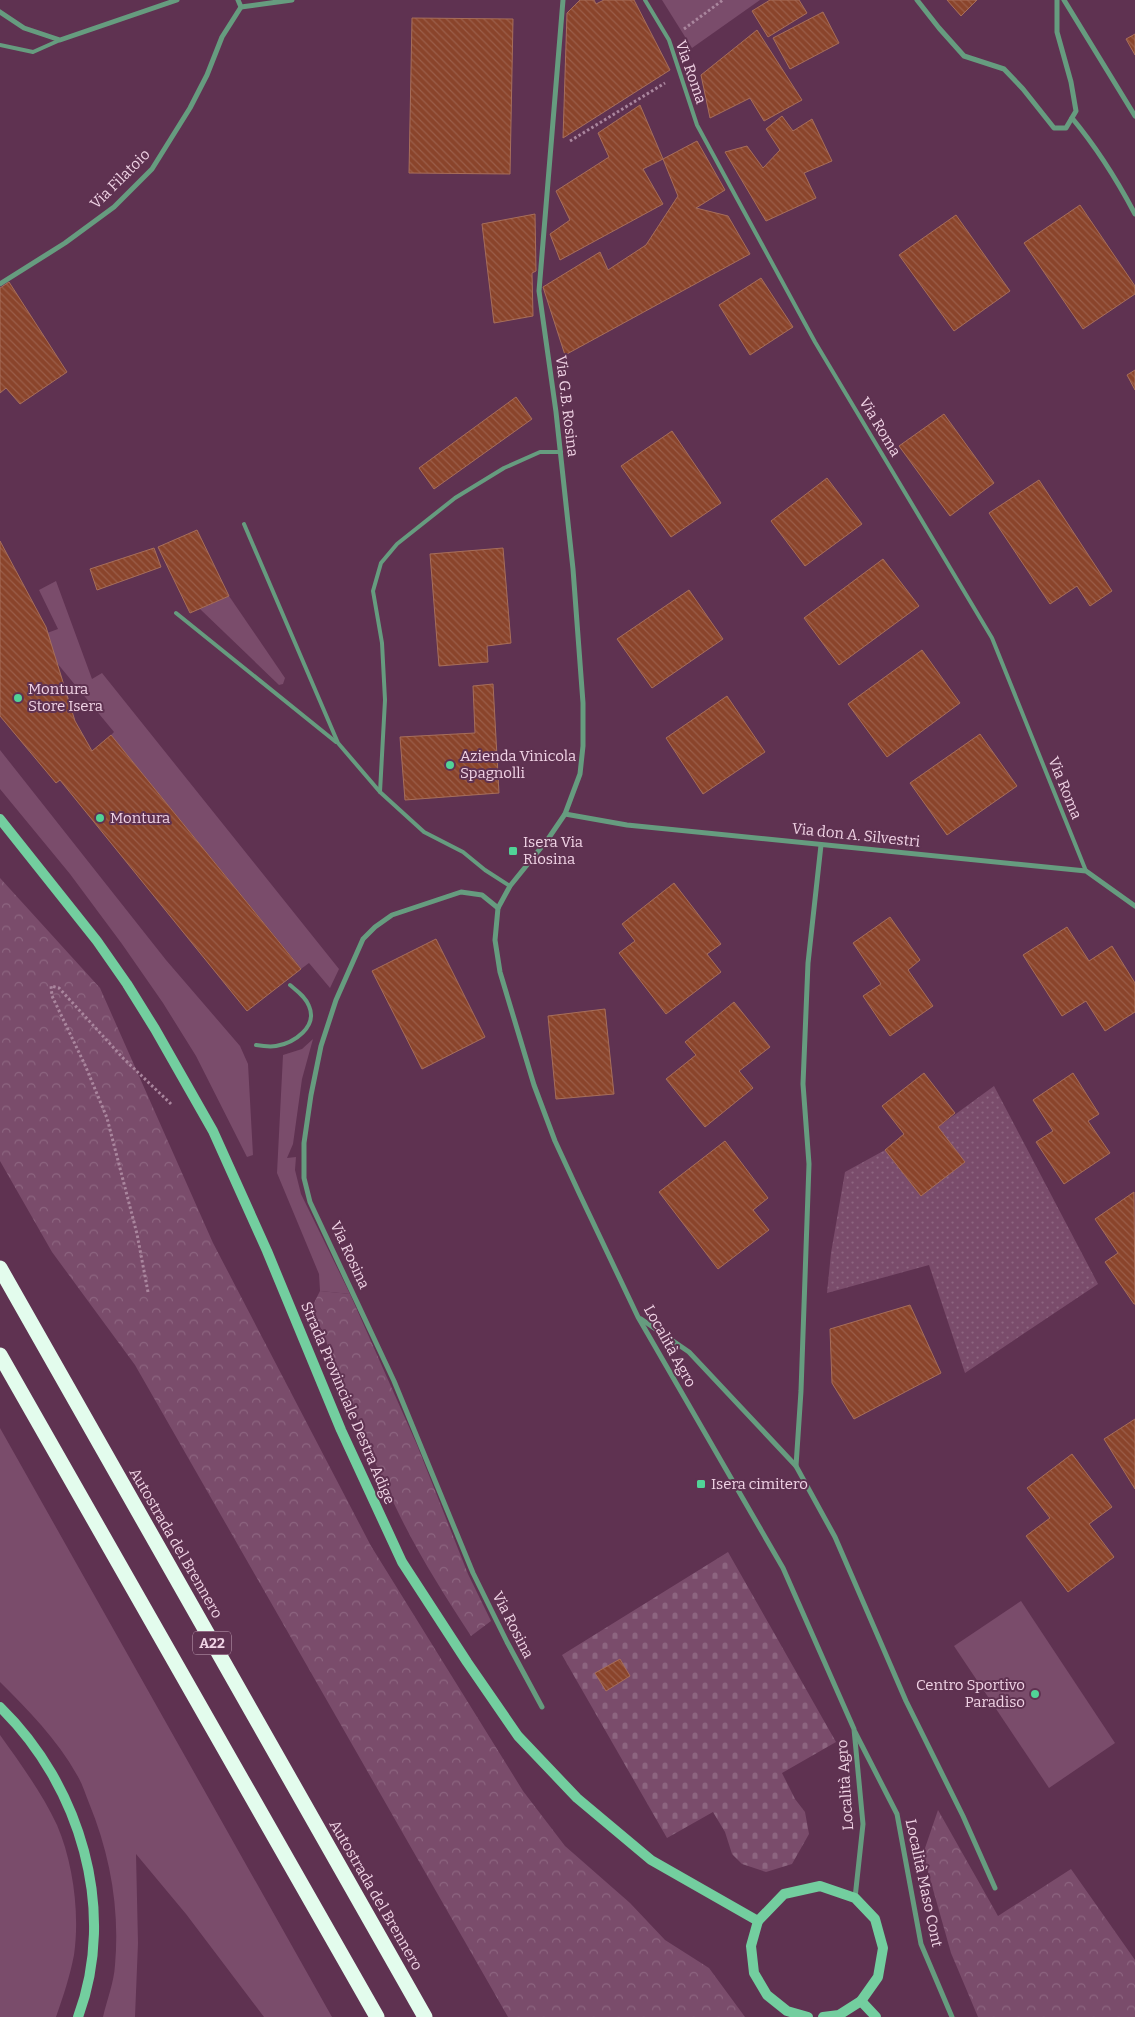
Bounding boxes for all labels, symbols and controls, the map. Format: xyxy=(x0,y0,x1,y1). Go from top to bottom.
street label: Via Roma xyxy=(672,38,710,106)
street label: Via Filatoio xyxy=(86,145,154,213)
street label: Via G.B. Rosina xyxy=(552,354,582,458)
street label: Via Roma xyxy=(855,394,905,460)
place label: Montura Store Isera xyxy=(28,680,103,715)
marker: Montura Store Isera xyxy=(12,692,24,704)
place label: Azienda Vinicola Spagnolli xyxy=(460,747,576,782)
street label: Via Roma xyxy=(1044,754,1086,822)
marker: Azienda Vinicola Spagnolli xyxy=(444,759,456,771)
place label: Montura xyxy=(110,809,170,827)
marker: Montura xyxy=(94,812,106,824)
street label: Via don A. Silvestri xyxy=(791,819,921,851)
place label: Isera Via Riosina xyxy=(523,833,583,868)
marker: Isera Via Riosina xyxy=(507,845,519,857)
street label: Via Rosina xyxy=(326,1218,374,1292)
street label: Strada Provinciale Destra Adige xyxy=(297,1299,399,1507)
street label: Località Agro xyxy=(640,1302,700,1390)
street label: Autostrada del Brennero xyxy=(126,1465,226,1621)
place label: Isera cimitero xyxy=(711,1475,808,1493)
marker: Isera cimitero xyxy=(695,1478,707,1490)
street label: Via Rosina xyxy=(488,1589,538,1661)
road number: A22 xyxy=(193,1632,231,1655)
place label: Centro Sportivo Paradiso xyxy=(916,1676,1025,1711)
marker: Centro Sportivo Paradiso xyxy=(1029,1688,1041,1700)
street label: Località Agro xyxy=(833,1739,857,1831)
street label: Autostrada del Brennero xyxy=(326,1817,426,1973)
street label: Località Maso Cont xyxy=(902,1817,946,1949)

